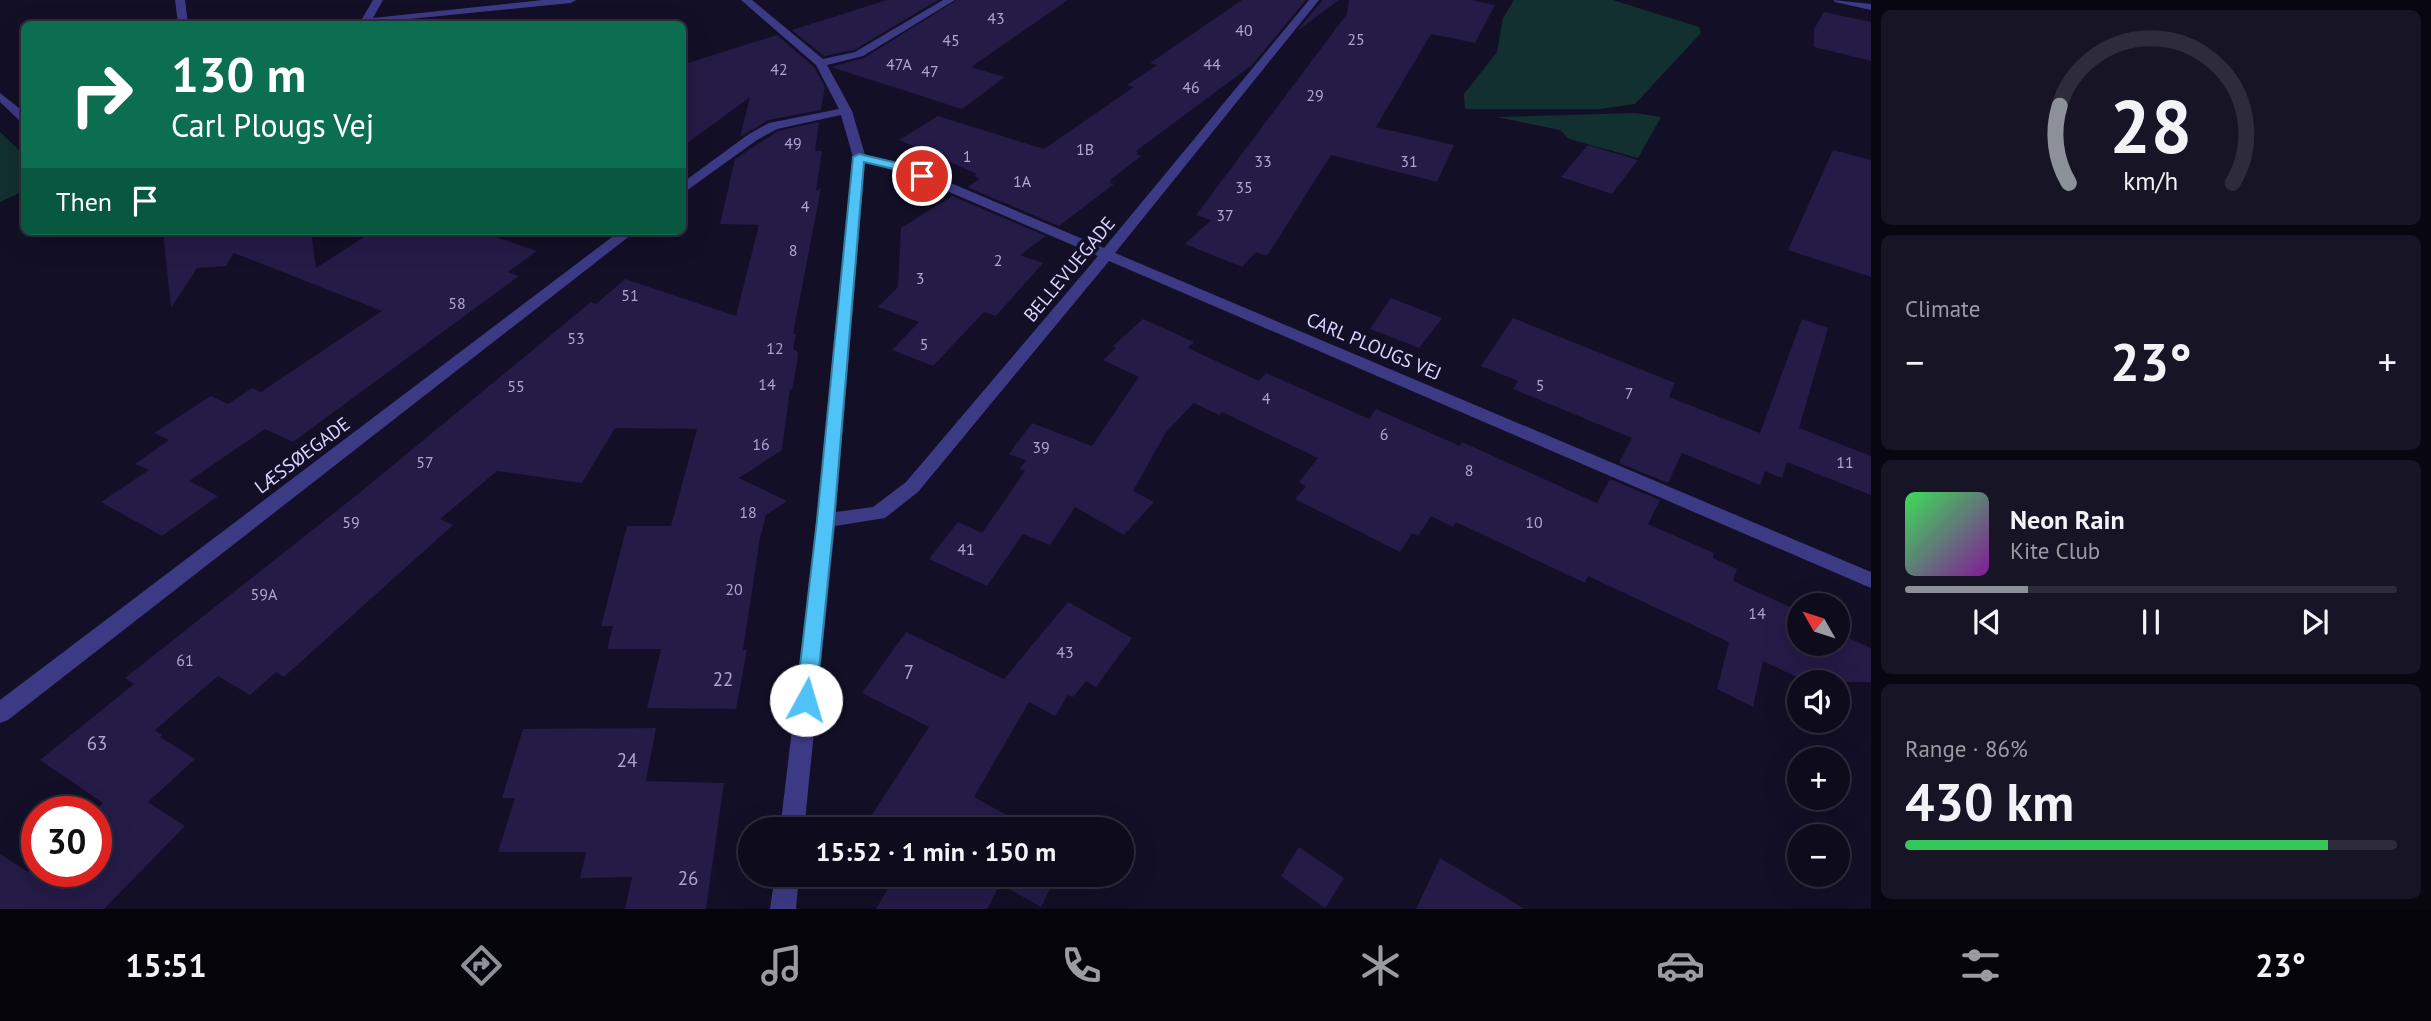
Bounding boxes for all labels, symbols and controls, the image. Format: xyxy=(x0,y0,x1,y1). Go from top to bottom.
house number: 43 xyxy=(987,8,1005,28)
house number: 40 xyxy=(1235,20,1253,40)
house number: 25 xyxy=(1347,29,1365,49)
house number: 45 xyxy=(942,30,960,50)
text: 130 m xyxy=(171,42,306,106)
icon: right xyxy=(56,49,147,140)
house number: 47A xyxy=(886,54,913,74)
house number: 44 xyxy=(1203,54,1221,74)
house number: 42 xyxy=(770,59,788,79)
house number: 47 xyxy=(921,61,939,81)
house number: 46 xyxy=(1182,77,1200,97)
text: 28 xyxy=(2110,80,2192,174)
house number: 29 xyxy=(1306,85,1324,105)
text: Carl Plougs Vej xyxy=(171,104,374,146)
house number: 49 xyxy=(784,133,802,153)
house number: 1B xyxy=(1076,139,1094,159)
pin xyxy=(892,146,952,206)
house number: 1 xyxy=(963,146,971,166)
house number: 33 xyxy=(1254,151,1272,171)
house number: 31 xyxy=(1400,151,1418,171)
icon: arrive xyxy=(903,157,941,195)
text: km/h xyxy=(2124,165,2178,197)
house number: 1A xyxy=(1013,171,1032,191)
house number: 35 xyxy=(1235,177,1253,197)
icon: arrive xyxy=(126,182,164,220)
text: Then xyxy=(56,185,112,218)
house number: 4 xyxy=(801,196,810,216)
house number: 37 xyxy=(1216,205,1234,225)
street label: BELLEVUEGADE xyxy=(1018,212,1120,326)
house number: 8 xyxy=(789,240,797,260)
house number: 2 xyxy=(994,250,1002,270)
house number: 3 xyxy=(916,268,924,288)
house number: 51 xyxy=(621,285,639,305)
house number: 58 xyxy=(448,293,466,313)
text: Climate xyxy=(1905,294,1980,323)
street label: CARL PLOUGS VEJ xyxy=(1303,307,1445,385)
house number: 53 xyxy=(567,328,585,348)
text: 23° xyxy=(2110,328,2192,395)
house number: 5 xyxy=(920,334,928,354)
text: − xyxy=(1905,337,1924,386)
text: + xyxy=(2378,337,2397,386)
house number: 12 xyxy=(766,338,784,358)
house number: 14 xyxy=(758,374,776,394)
house number: 5 xyxy=(1536,375,1544,395)
house number: 55 xyxy=(507,376,525,396)
house number: 7 xyxy=(1625,383,1633,403)
house number: 4 xyxy=(1262,388,1271,408)
street label: LÆSSØEGADE xyxy=(250,411,354,499)
house number: 6 xyxy=(1380,424,1388,444)
house number: 16 xyxy=(752,434,770,454)
house number: 39 xyxy=(1032,437,1050,457)
house number: 57 xyxy=(416,452,434,472)
house number: 11 xyxy=(1836,452,1854,472)
house number: 8 xyxy=(1465,460,1473,480)
house number: 18 xyxy=(739,502,757,522)
text: Neon Rain xyxy=(2010,503,2125,536)
house number: 59 xyxy=(342,512,360,532)
house number: 10 xyxy=(1525,512,1543,532)
text: Kite Club xyxy=(2010,536,2100,565)
house number: 41 xyxy=(957,539,975,559)
house number: 20 xyxy=(725,579,743,599)
house number: 59A xyxy=(251,584,278,604)
north arrow xyxy=(1787,593,1850,656)
map controls xyxy=(1787,593,1850,887)
house number: 14 xyxy=(1748,603,1766,623)
icon: previous xyxy=(1968,603,2006,641)
icon: pause xyxy=(2132,603,2170,641)
icon: next xyxy=(2296,603,2334,641)
house number: 43 xyxy=(1056,642,1074,662)
house number: 61 xyxy=(176,650,194,670)
house number: 7 xyxy=(904,660,914,684)
position arrow xyxy=(769,663,843,737)
house number: 22 xyxy=(713,667,733,691)
button: sound xyxy=(1787,670,1850,733)
house number: 63 xyxy=(87,731,107,755)
text: Range · 86% xyxy=(1905,734,2028,763)
button: + xyxy=(1787,747,1850,810)
house number: 24 xyxy=(617,748,637,772)
text: 430 km xyxy=(1905,768,2074,835)
speed limit sign: 30 xyxy=(21,796,112,887)
button: − xyxy=(1787,824,1850,887)
text: 15:52 · 1 min · 150 m xyxy=(816,835,1056,868)
house number: 26 xyxy=(678,866,698,890)
icon: directions xyxy=(457,941,506,990)
icon: music xyxy=(757,941,806,990)
icon: phone xyxy=(1057,941,1106,990)
icon: climate xyxy=(1356,941,1405,990)
icon: car xyxy=(1656,941,1705,990)
icon: filters xyxy=(1956,941,2005,990)
text: 15:51 xyxy=(125,944,207,986)
text: 23° xyxy=(2255,944,2306,986)

